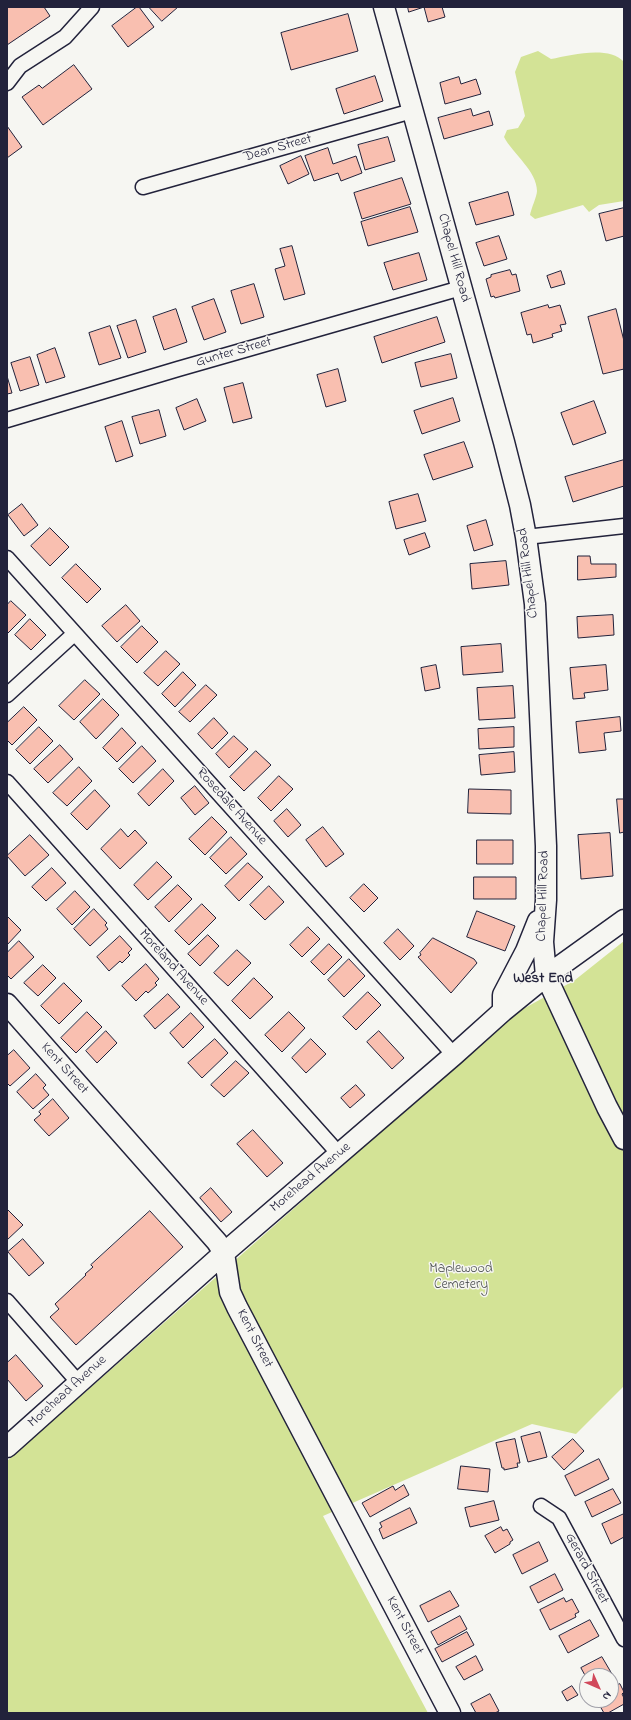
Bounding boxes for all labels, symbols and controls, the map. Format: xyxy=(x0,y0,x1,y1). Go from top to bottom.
street label: Dean Street xyxy=(242,131,314,167)
street label: Chapel Hill Road xyxy=(433,212,473,304)
street label: Gunter Street xyxy=(194,334,274,372)
street label: Chapel Hill Road xyxy=(515,527,543,619)
street label: Rosedale Avenue xyxy=(192,765,270,849)
street label: Chapel Hill Road xyxy=(534,850,554,942)
street label: Moreland Avenue xyxy=(134,927,212,1009)
district label: West End xyxy=(513,971,573,989)
street label: Kent Street xyxy=(37,1040,91,1098)
street label: Morehead Avenue xyxy=(267,1139,355,1217)
park label: Maplewood Cemetery xyxy=(429,1262,493,1294)
street label: Kent Street xyxy=(232,1307,276,1371)
street label: Morehead Avenue xyxy=(25,1352,111,1432)
street label: Gerard Street xyxy=(560,1531,612,1607)
street label: Kent Street xyxy=(382,1594,426,1658)
north arrow xyxy=(579,1668,619,1708)
text: N xyxy=(598,1687,615,1704)

